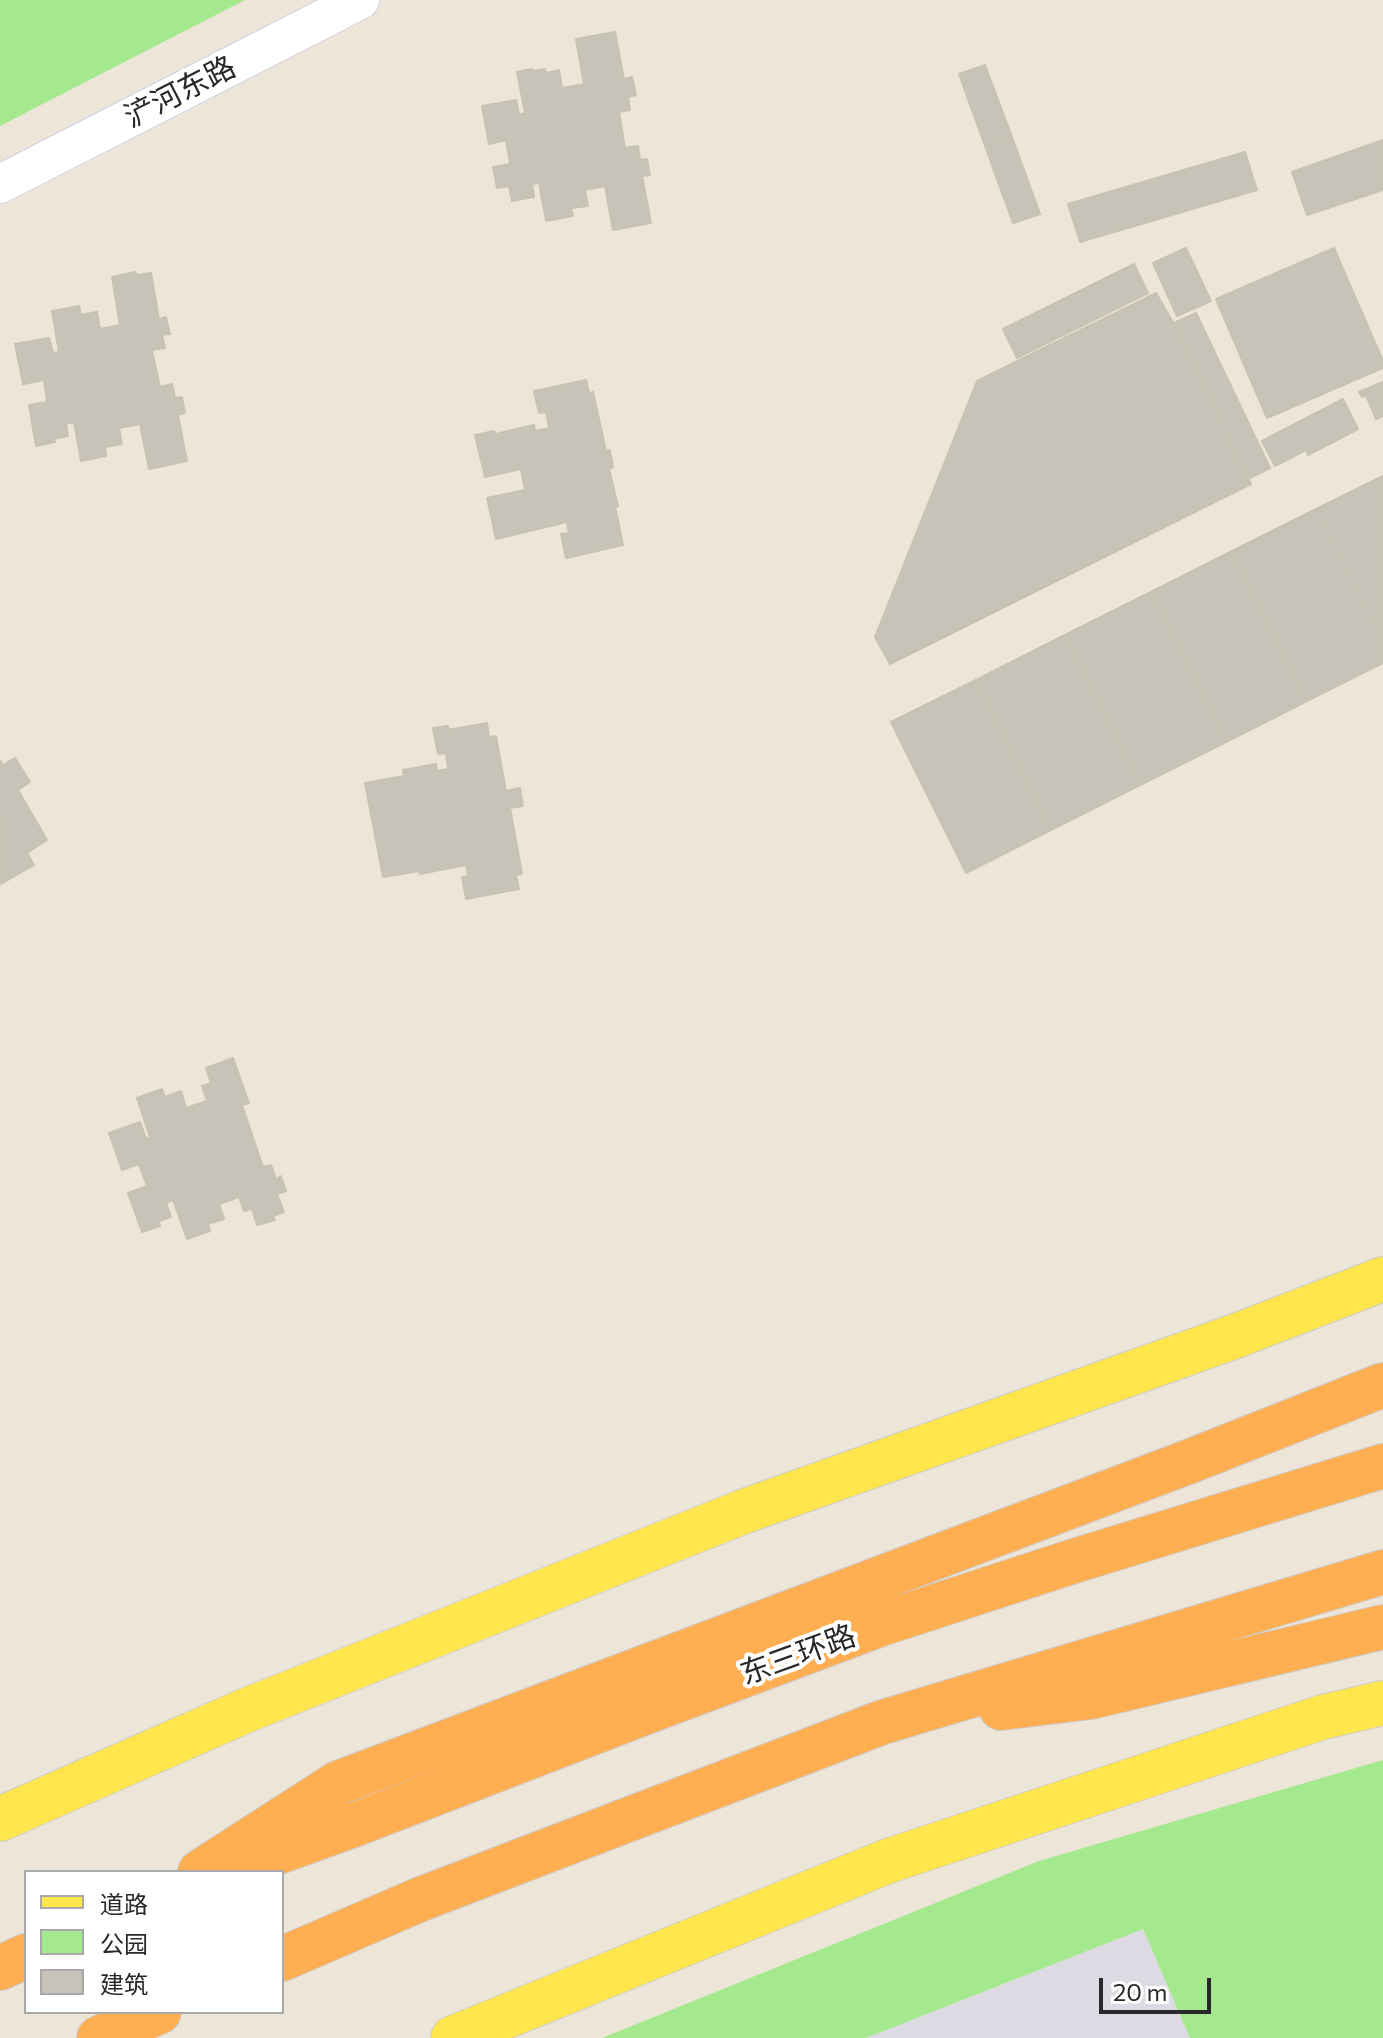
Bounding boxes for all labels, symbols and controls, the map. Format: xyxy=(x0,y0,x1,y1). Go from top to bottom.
street label: 浐河东路 xyxy=(118,49,242,135)
street label: 东三环路 xyxy=(735,1618,861,1692)
legend xyxy=(24,1870,284,2014)
text: 道路 xyxy=(100,1889,148,1918)
text: 公园 xyxy=(100,1929,148,1958)
scale bar xyxy=(1103,1962,1215,2012)
text: 建筑 xyxy=(100,1969,148,1998)
text: 20 m xyxy=(1113,1977,1167,2006)

